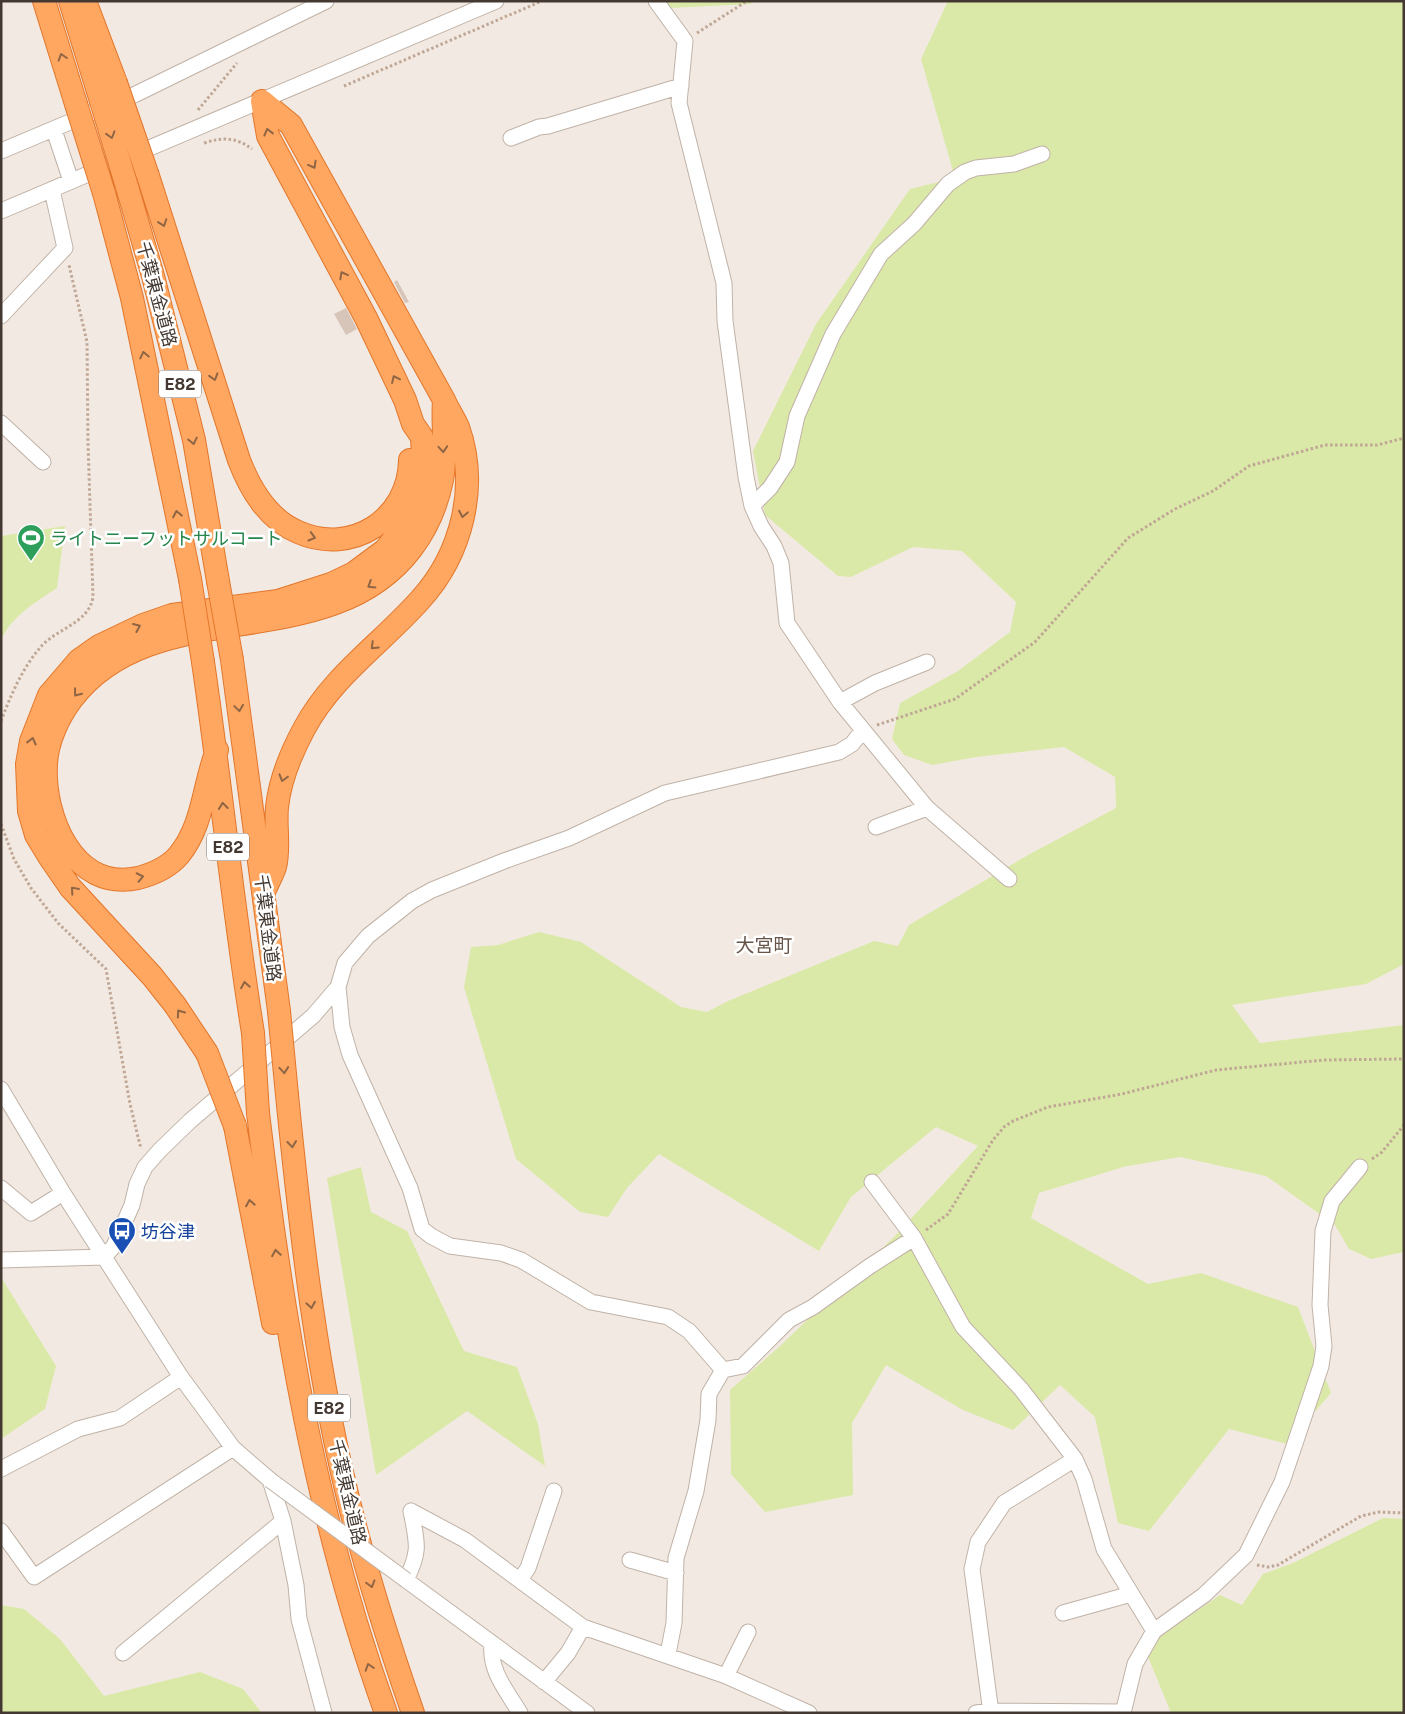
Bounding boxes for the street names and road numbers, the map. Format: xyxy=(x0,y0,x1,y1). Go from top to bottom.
street label: 千葉東金道路 xyxy=(133,239,181,349)
road number: E82 xyxy=(159,370,201,398)
road number: E82 xyxy=(207,834,249,860)
street label: 千葉東金道路 xyxy=(251,873,285,983)
road number: E82 xyxy=(308,1395,350,1422)
street label: 千葉東金道路 xyxy=(326,1437,370,1547)

